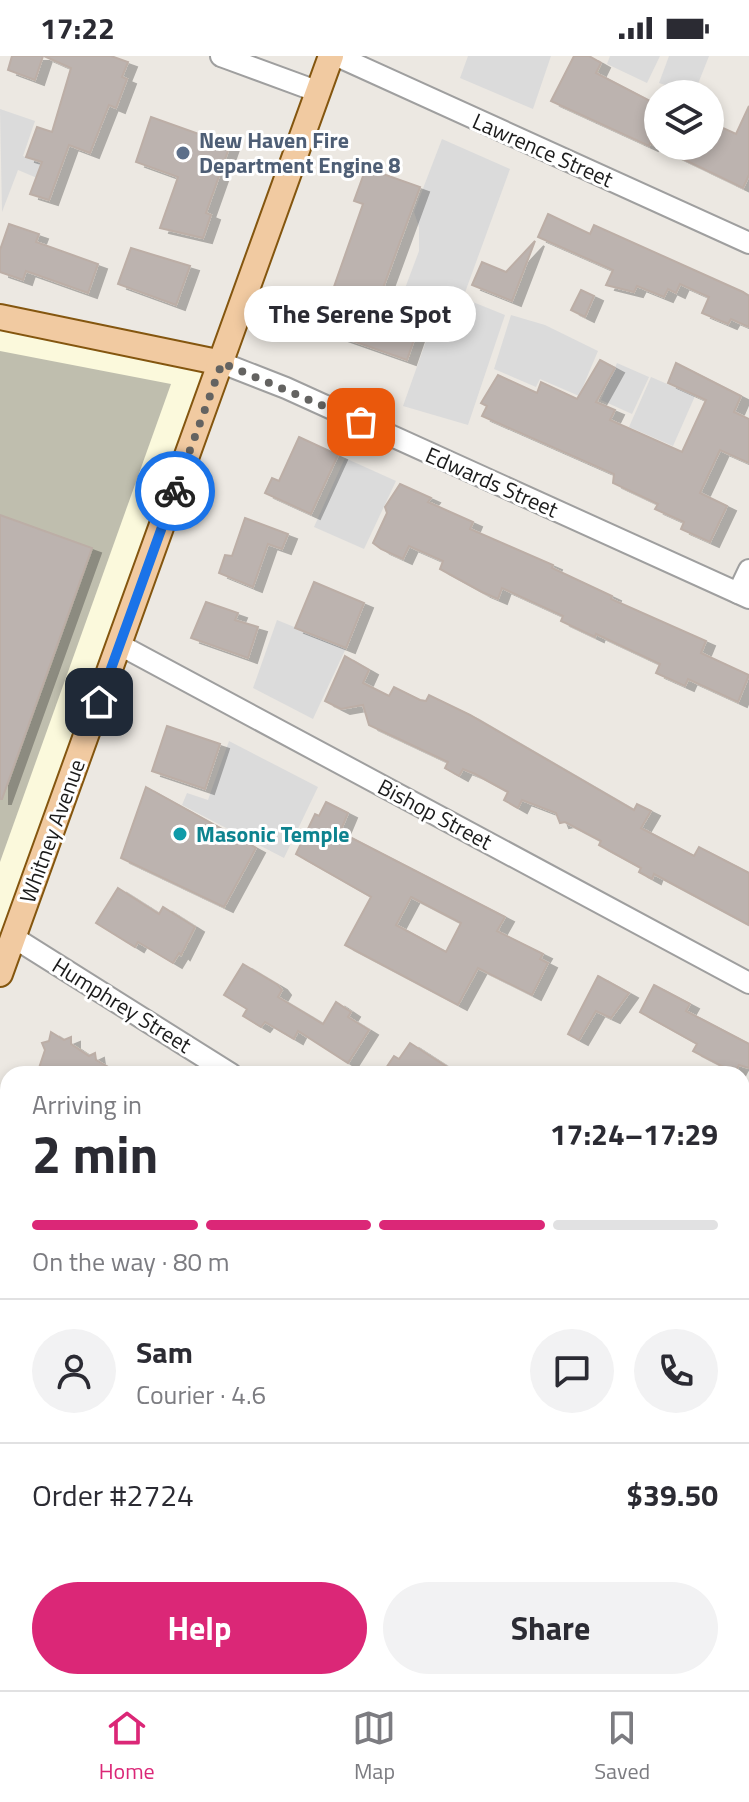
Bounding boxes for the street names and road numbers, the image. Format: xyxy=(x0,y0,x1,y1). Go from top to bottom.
street label: Lawrence Street xyxy=(467,104,619,196)
street label: Edwards Street xyxy=(420,438,564,527)
street label: Whitney Avenue xyxy=(10,754,94,908)
street label: Bishop Street xyxy=(372,770,498,859)
street label: Humphrey Street xyxy=(46,949,199,1062)

